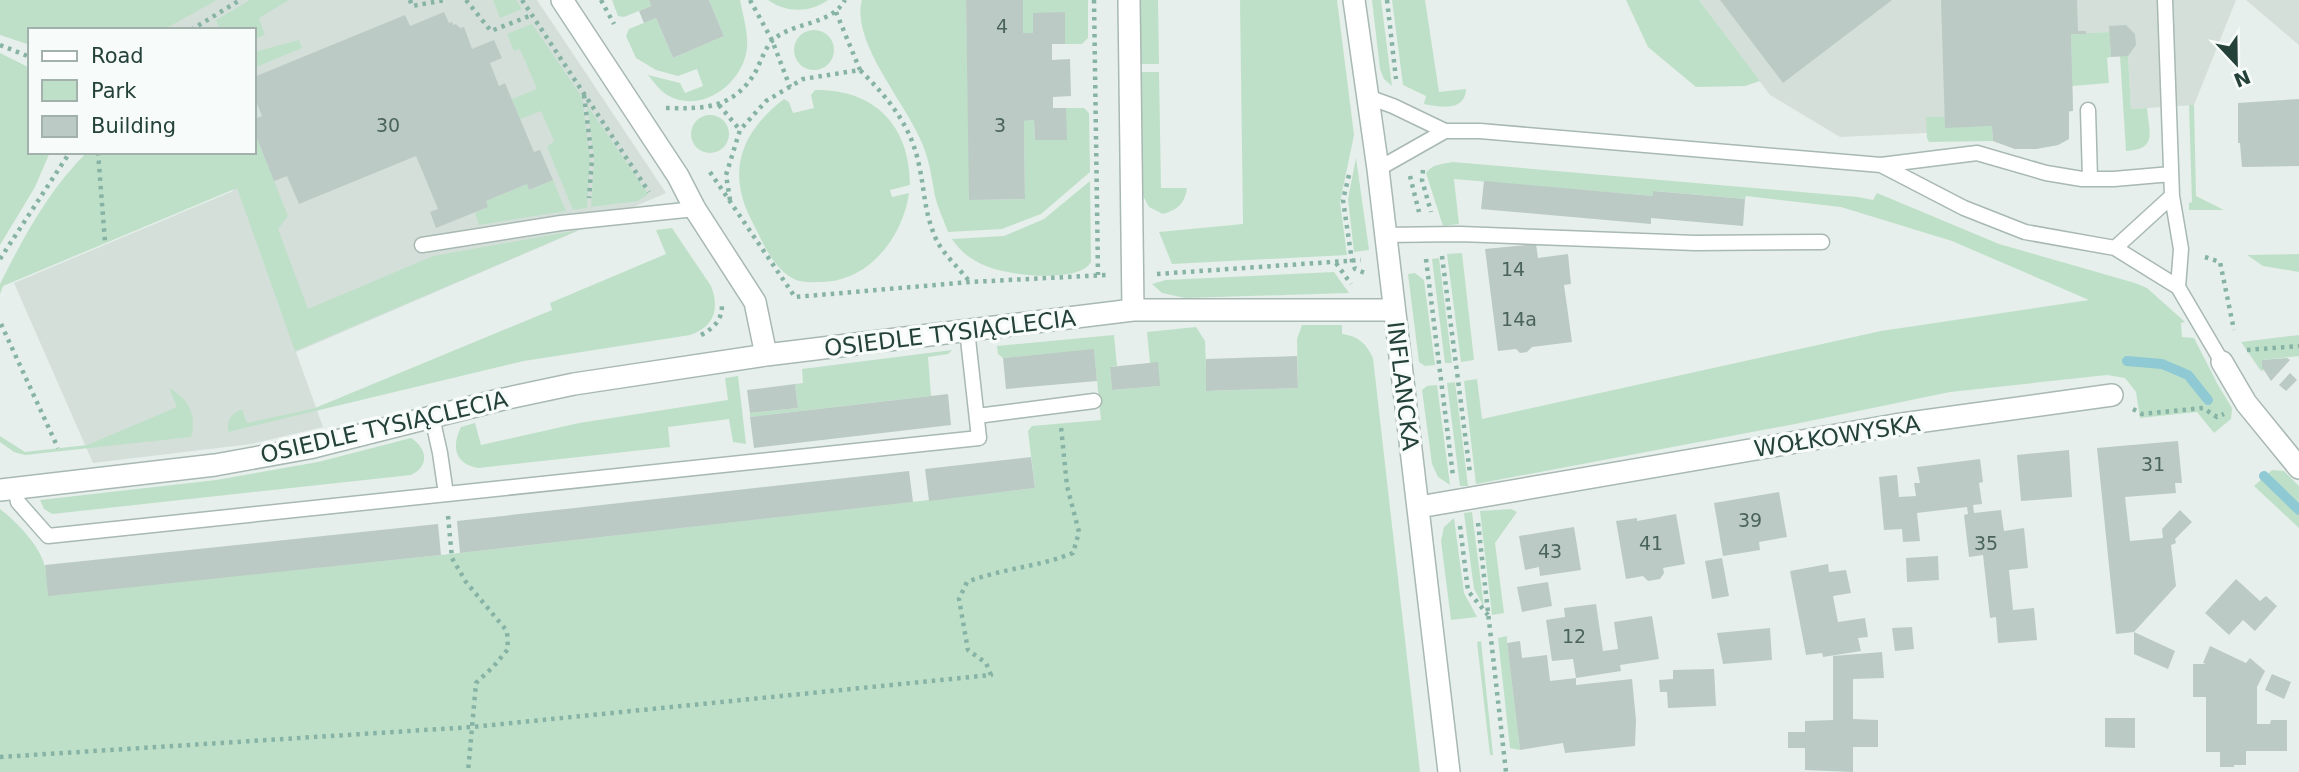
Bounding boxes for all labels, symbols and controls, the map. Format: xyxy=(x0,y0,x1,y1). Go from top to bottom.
house number: 4 xyxy=(996,15,1008,37)
legend xyxy=(28,28,256,154)
north arrow xyxy=(2201,28,2271,98)
text: Road xyxy=(91,44,144,68)
text: N xyxy=(2231,66,2254,92)
text: Park xyxy=(91,79,137,103)
text: Building xyxy=(91,114,176,138)
house number: 30 xyxy=(376,114,400,136)
house number: 3 xyxy=(994,114,1006,136)
house number: 14 xyxy=(1501,258,1525,280)
street label: OSIEDLE TYSIĄCLECIA xyxy=(823,305,1077,361)
house number: 14a xyxy=(1501,308,1537,330)
street label: INFLANCKA xyxy=(1382,320,1424,452)
street label: OSIEDLE TYSIĄCLECIA xyxy=(258,386,511,468)
street label: WOŁKOWYSKA xyxy=(1752,410,1922,462)
house number: 31 xyxy=(2141,453,2165,475)
house number: 39 xyxy=(1738,509,1762,531)
house number: 41 xyxy=(1639,532,1663,554)
house number: 35 xyxy=(1974,532,1998,554)
house number: 43 xyxy=(1538,540,1562,562)
house number: 12 xyxy=(1562,625,1586,647)

